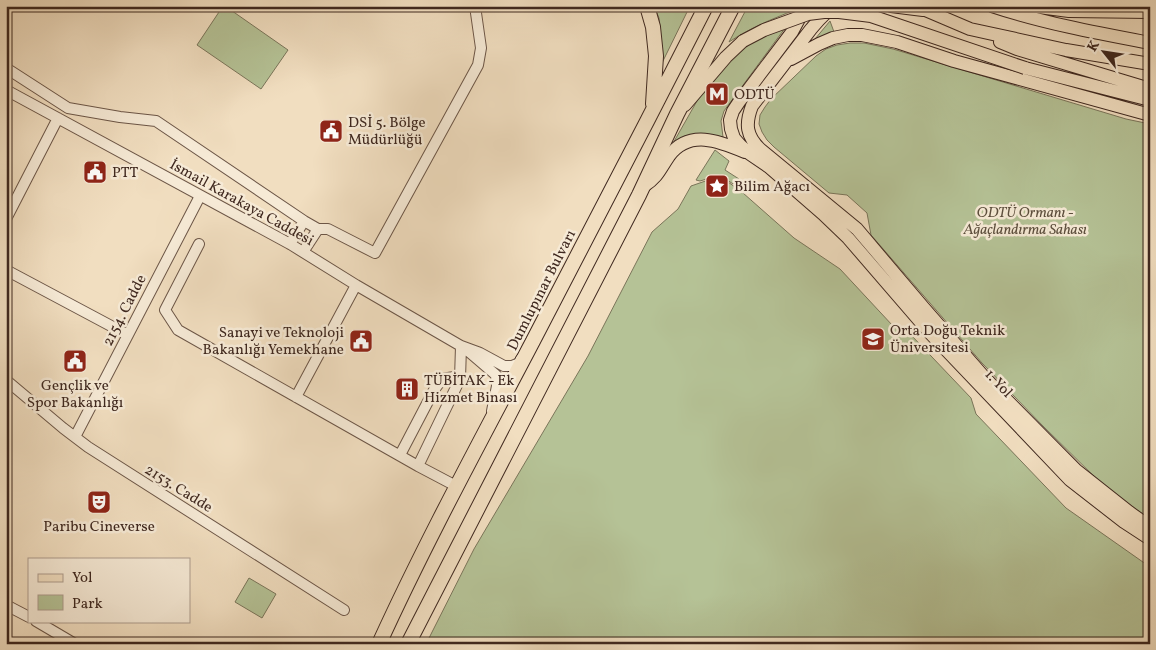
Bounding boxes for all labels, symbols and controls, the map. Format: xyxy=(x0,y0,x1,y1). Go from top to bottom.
north arrow xyxy=(1078,28,1128,78)
text: K xyxy=(1083,37,1105,55)
metro station icon: ODTÜ xyxy=(704,81,730,107)
place label: ODTÜ xyxy=(734,85,775,106)
place label: DSİ 5. Bölge Müdürlüğü xyxy=(348,113,426,151)
public building icon: DSİ 5. Bölge Müdürlüğü xyxy=(318,118,344,144)
street label: İsmail Karakaya Caddesi xyxy=(165,155,317,252)
public building icon: PTT xyxy=(82,159,108,185)
place label: PTT xyxy=(112,163,138,184)
place icon: Bilim Ağacı xyxy=(704,173,730,199)
place label: Bilim Ağacı xyxy=(734,177,810,198)
park label: ODTÜ Ormanı - Ağaçlandırma Sahası xyxy=(962,203,1087,241)
street label: Dumlupınar Bulvarı xyxy=(503,227,582,355)
street label: 2154. Cadde xyxy=(98,271,152,350)
place label: Orta Doğu Teknik Üniversitesi xyxy=(890,321,1005,359)
place label: Sanayi ve Teknoloji Bakanlığı Yemekhane xyxy=(203,323,344,361)
school or university icon: Orta Doğu Teknik Üniversitesi xyxy=(860,326,886,352)
public building icon: Sanayi ve Teknoloji Bakanlığı Yemekhane xyxy=(348,328,374,354)
public building icon: Gençlik ve Spor Bakanlığı xyxy=(62,348,88,374)
street label: 1. Yol xyxy=(979,365,1017,403)
place label: TÜBİTAK - Ek Hizmet Binası xyxy=(424,371,517,409)
place label: Gençlik ve Spor Bakanlığı xyxy=(27,376,123,414)
building icon: TÜBİTAK - Ek Hizmet Binası xyxy=(394,376,420,402)
street label: 2153. Cadde xyxy=(140,460,216,518)
theatre icon: Paribu Cineverse xyxy=(86,489,112,515)
place label: Paribu Cineverse xyxy=(43,517,155,538)
legend xyxy=(28,558,190,622)
text: Yol xyxy=(72,568,92,589)
text: Park xyxy=(72,594,103,615)

